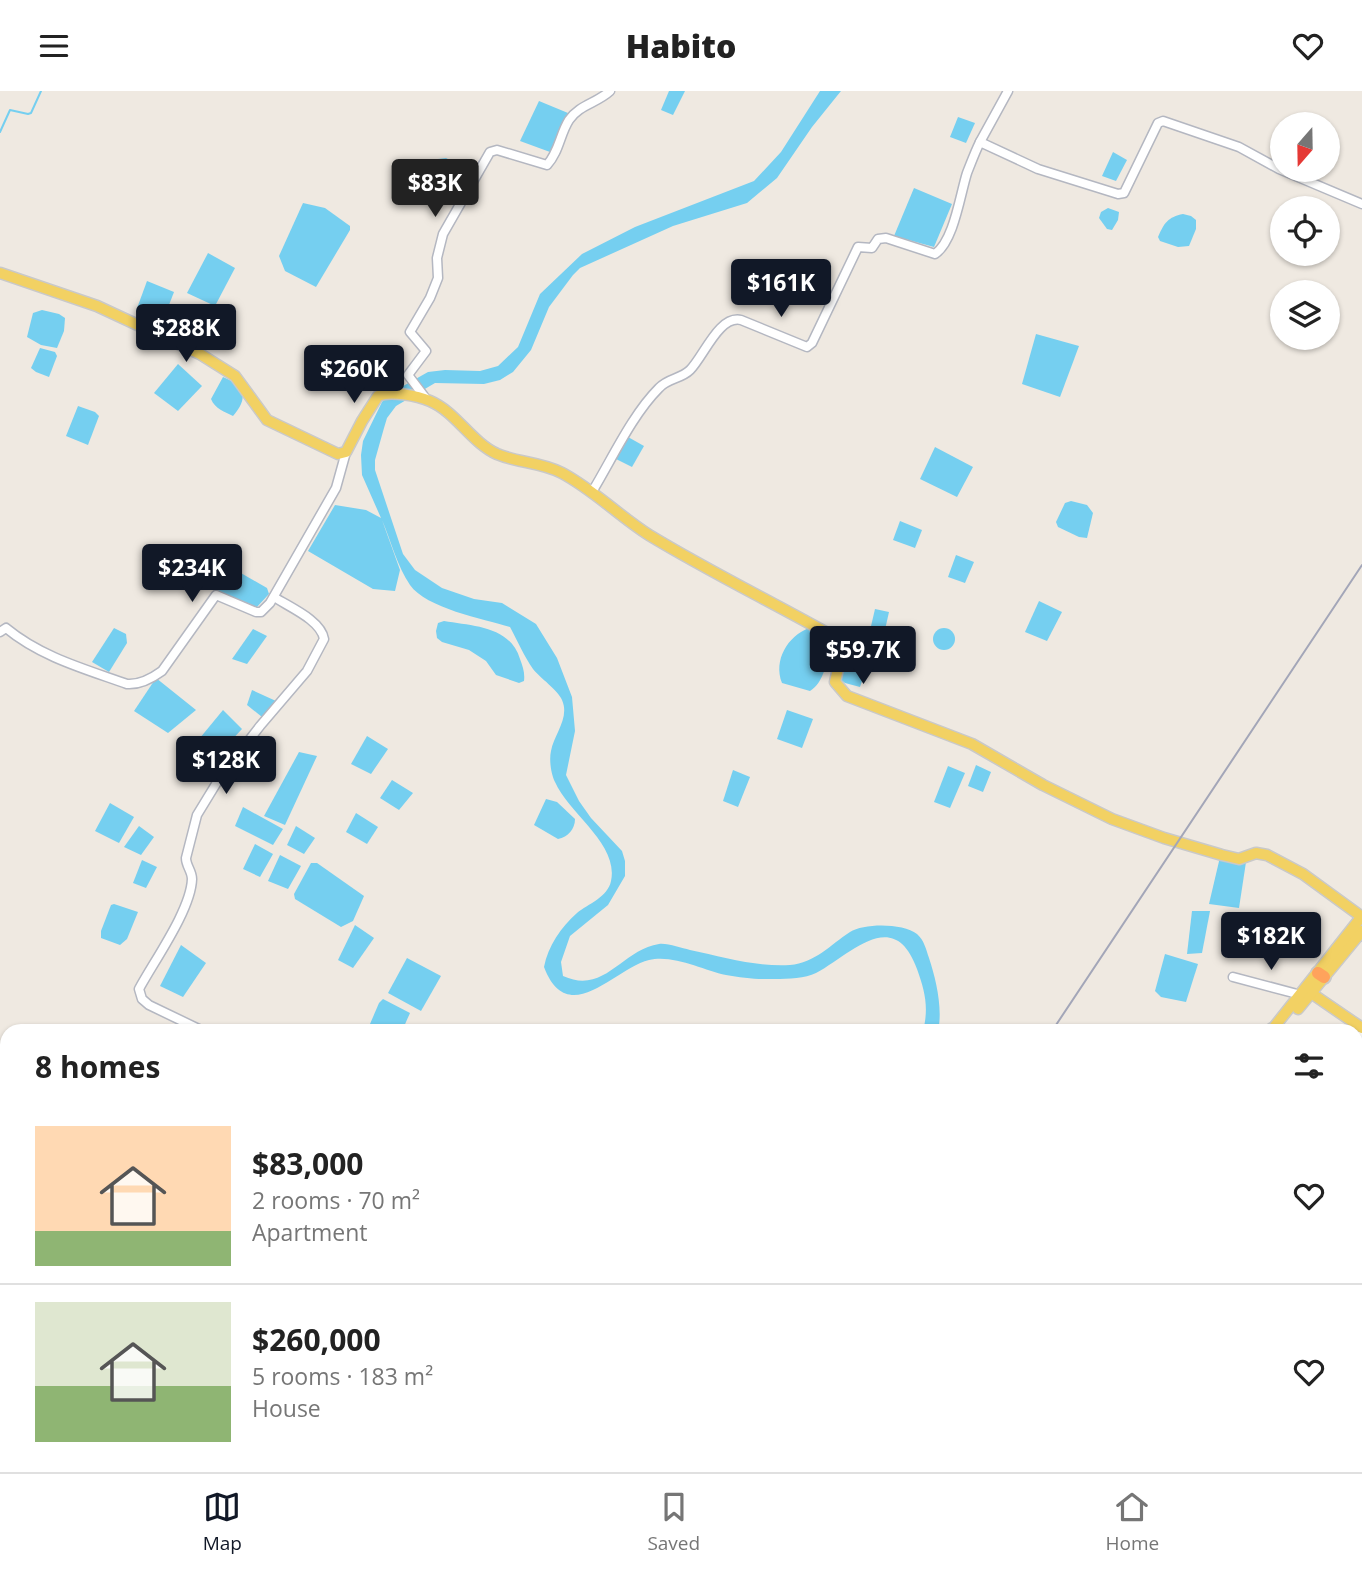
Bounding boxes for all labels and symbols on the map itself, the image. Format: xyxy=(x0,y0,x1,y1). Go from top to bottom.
north arrow xyxy=(1270,112,1340,182)
pin: $83K xyxy=(394,159,476,219)
pin: $161K xyxy=(732,259,830,319)
pin: $288K xyxy=(137,305,235,364)
pin: $260K xyxy=(305,345,403,405)
pin: $234K xyxy=(143,545,241,604)
pin: $59.7K xyxy=(806,627,920,686)
pin: $128K xyxy=(177,737,275,796)
pin: $182K xyxy=(1222,913,1320,972)

